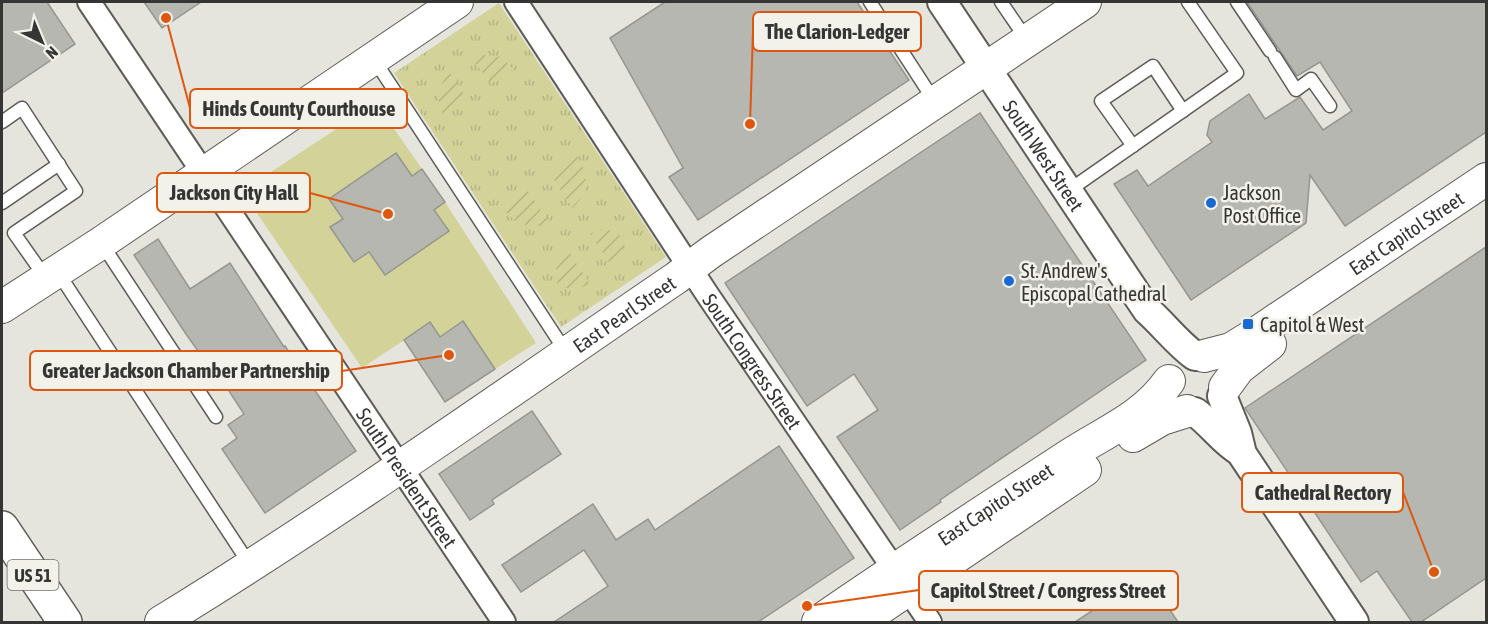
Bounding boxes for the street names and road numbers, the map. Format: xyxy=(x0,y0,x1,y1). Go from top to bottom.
street label: South West Street xyxy=(999,95,1089,215)
street label: East Capitol Street xyxy=(1344,186,1468,279)
street label: East Pearl Street xyxy=(568,270,680,357)
street label: South Congress Street xyxy=(699,289,807,433)
street label: South President Street xyxy=(352,403,462,552)
street label: East Capitol Street xyxy=(933,458,1057,550)
road number: US 51 xyxy=(8,560,58,590)

